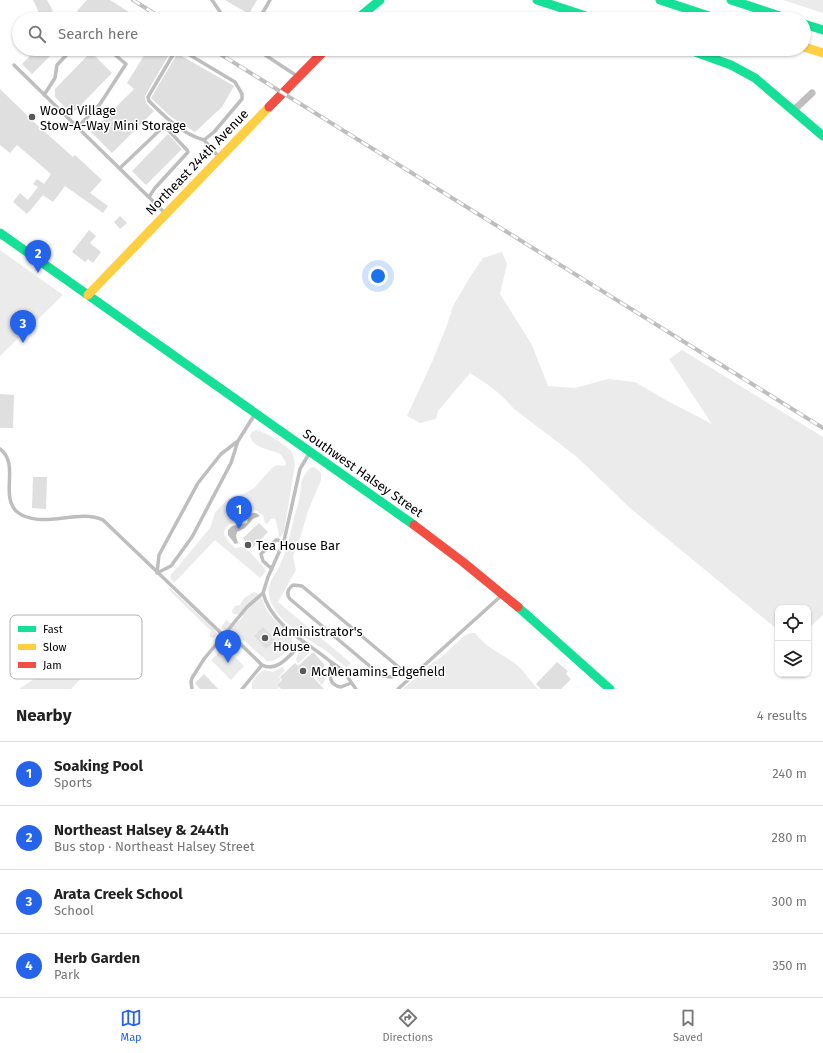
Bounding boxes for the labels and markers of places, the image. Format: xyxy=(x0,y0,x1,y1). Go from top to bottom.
place label: Wood Village Stow-A-Way Mini Storage xyxy=(40,103,186,133)
marker: Wood Village Stow-A-Way Mini Storage xyxy=(27,112,37,122)
pin: 2 xyxy=(25,240,51,273)
pin: 3 xyxy=(10,310,36,343)
pin: 1 xyxy=(226,496,252,529)
place label: Tea House Bar xyxy=(256,538,340,553)
marker: Tea House Bar xyxy=(243,540,253,550)
place label: Administrator's House xyxy=(273,624,363,654)
pin: 4 xyxy=(215,630,241,663)
marker: Administrator's House xyxy=(260,633,270,643)
place label: McMenamins Edgefield xyxy=(311,664,445,679)
marker: McMenamins Edgefield xyxy=(298,666,308,676)

